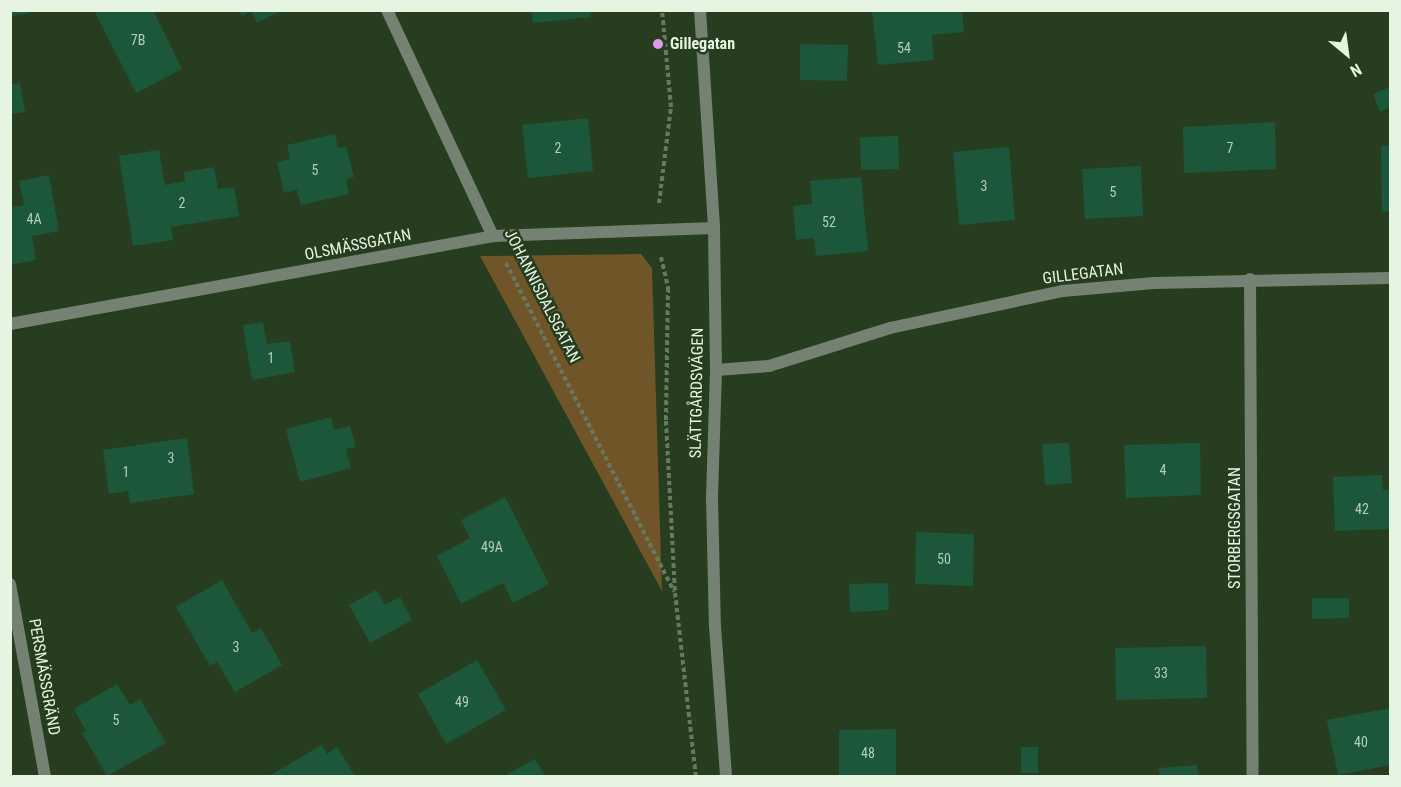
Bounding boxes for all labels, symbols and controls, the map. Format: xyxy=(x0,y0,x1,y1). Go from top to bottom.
north arrow xyxy=(1317,24,1377,84)
house number: 7B xyxy=(131,32,145,48)
place label: Gillegatan xyxy=(670,34,735,54)
marker: Gillegatan xyxy=(651,37,665,51)
house number: 54 xyxy=(897,40,911,56)
text: N xyxy=(1347,59,1365,81)
house number: 2 xyxy=(555,140,561,156)
house number: 7 xyxy=(1227,140,1233,156)
house number: 5 xyxy=(312,162,318,178)
house number: 3 xyxy=(981,178,987,194)
house number: 5 xyxy=(1110,184,1116,200)
house number: 2 xyxy=(179,195,185,211)
house number: 4A xyxy=(27,211,41,227)
house number: 52 xyxy=(822,214,836,230)
street label: OLSMÄSSGATAN xyxy=(303,225,413,265)
street label: JOHANNISDALSGATAN xyxy=(500,226,584,366)
street label: GILLEGATAN xyxy=(1042,260,1124,288)
street label: SLÄTTGÅRDSVÄGEN xyxy=(686,328,708,458)
house number: 1 xyxy=(268,350,274,366)
house number: 3 xyxy=(168,450,174,466)
house number: 4 xyxy=(1160,462,1166,478)
house number: 1 xyxy=(123,464,129,480)
street label: STORBERGSGATAN xyxy=(1225,467,1245,589)
house number: 42 xyxy=(1355,501,1369,517)
house number: 49A xyxy=(481,539,503,555)
house number: 50 xyxy=(937,551,951,567)
street label: PERSMÄSSGRÄND xyxy=(24,617,64,737)
house number: 3 xyxy=(233,639,239,655)
house number: 33 xyxy=(1154,665,1168,681)
house number: 49 xyxy=(455,694,469,710)
house number: 5 xyxy=(113,712,119,728)
house number: 40 xyxy=(1354,734,1368,750)
house number: 48 xyxy=(861,745,875,761)

